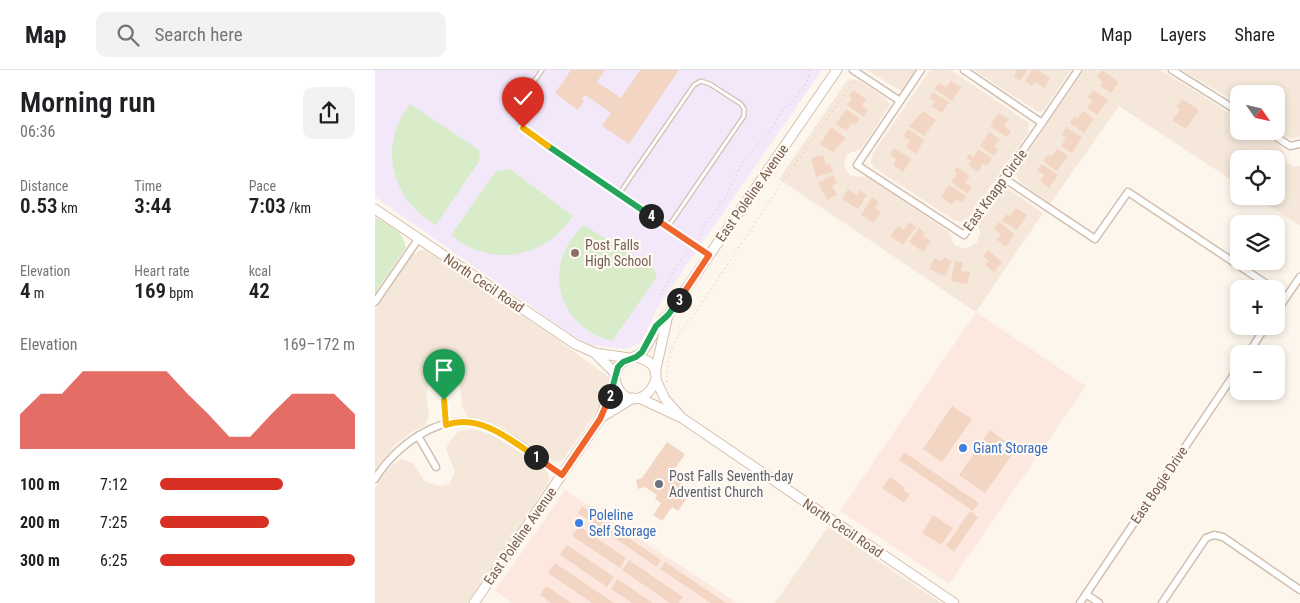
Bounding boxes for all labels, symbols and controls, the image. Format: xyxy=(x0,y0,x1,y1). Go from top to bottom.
search box xyxy=(96,12,446,57)
text: Map xyxy=(25,21,66,49)
icon: search xyxy=(114,21,142,49)
text: Search here xyxy=(154,23,243,46)
text: Map xyxy=(1101,24,1132,45)
text: Layers xyxy=(1160,24,1207,45)
text: Share xyxy=(1235,24,1275,45)
pin xyxy=(502,77,544,128)
icon: check xyxy=(509,84,537,112)
north arrow xyxy=(1230,85,1285,140)
map controls xyxy=(1230,85,1285,400)
text: Morning run xyxy=(20,86,156,119)
button: share xyxy=(303,87,355,139)
text: 06:36 xyxy=(20,122,55,141)
street label: East Poleline Avenue xyxy=(712,141,792,245)
street label: East Knapp Circle xyxy=(960,146,1030,234)
button: locate xyxy=(1230,150,1285,205)
text: Distance xyxy=(20,178,68,194)
text: Time xyxy=(134,178,162,194)
text: Pace xyxy=(249,178,276,194)
text: 0.53 xyxy=(20,194,58,218)
text: 3:44 xyxy=(134,194,172,218)
text: 7:03 xyxy=(249,194,286,218)
text: km xyxy=(58,200,78,216)
text: /km xyxy=(286,200,311,216)
pin: 4 xyxy=(639,204,663,228)
text: 4 xyxy=(648,208,655,224)
button: layers xyxy=(1230,215,1285,270)
place label: Post Falls High School xyxy=(585,237,652,269)
marker: Post Falls High School xyxy=(569,247,581,259)
street label: North Cecil Road xyxy=(441,250,527,316)
text: Elevation xyxy=(20,263,70,279)
text: Heart rate xyxy=(134,263,190,279)
text: kcal xyxy=(249,263,271,279)
text: 4 xyxy=(20,279,31,303)
text: 169 xyxy=(134,279,166,303)
text: 42 xyxy=(249,279,270,303)
button: + xyxy=(1230,280,1285,335)
text: m xyxy=(31,285,44,301)
text: bpm xyxy=(166,285,194,301)
pin: 3 xyxy=(667,288,691,312)
text: 3 xyxy=(676,292,683,308)
text: Elevation xyxy=(20,335,78,354)
text: 169–172 m xyxy=(283,335,355,354)
button: − xyxy=(1230,345,1285,400)
pin xyxy=(423,349,465,400)
icon: arrive xyxy=(430,356,458,384)
pin: 2 xyxy=(597,384,623,408)
text: 2 xyxy=(607,388,614,404)
place label: Giant Storage xyxy=(973,440,1048,456)
marker: Giant Storage xyxy=(957,442,969,454)
street label: East Bogie Drive xyxy=(1127,443,1191,527)
pin: 1 xyxy=(523,444,549,470)
text: 1 xyxy=(533,449,540,465)
place label: Post Falls Seventh-day Adventist Church xyxy=(669,468,794,500)
text: 100 m xyxy=(20,475,60,494)
text: 7:12 xyxy=(100,475,127,494)
marker: Post Falls Seventh-day Adventist Church xyxy=(653,478,665,490)
street label: East Poleline Avenue xyxy=(480,484,560,588)
street label: North Cecil Road xyxy=(800,495,886,561)
place label: Poleline Self Storage xyxy=(589,507,657,539)
text: 200 m xyxy=(20,513,60,532)
text: 7:25 xyxy=(100,513,127,532)
marker: Poleline Self Storage xyxy=(573,517,585,529)
text: 300 m xyxy=(20,551,60,570)
text: 6:25 xyxy=(100,551,127,570)

